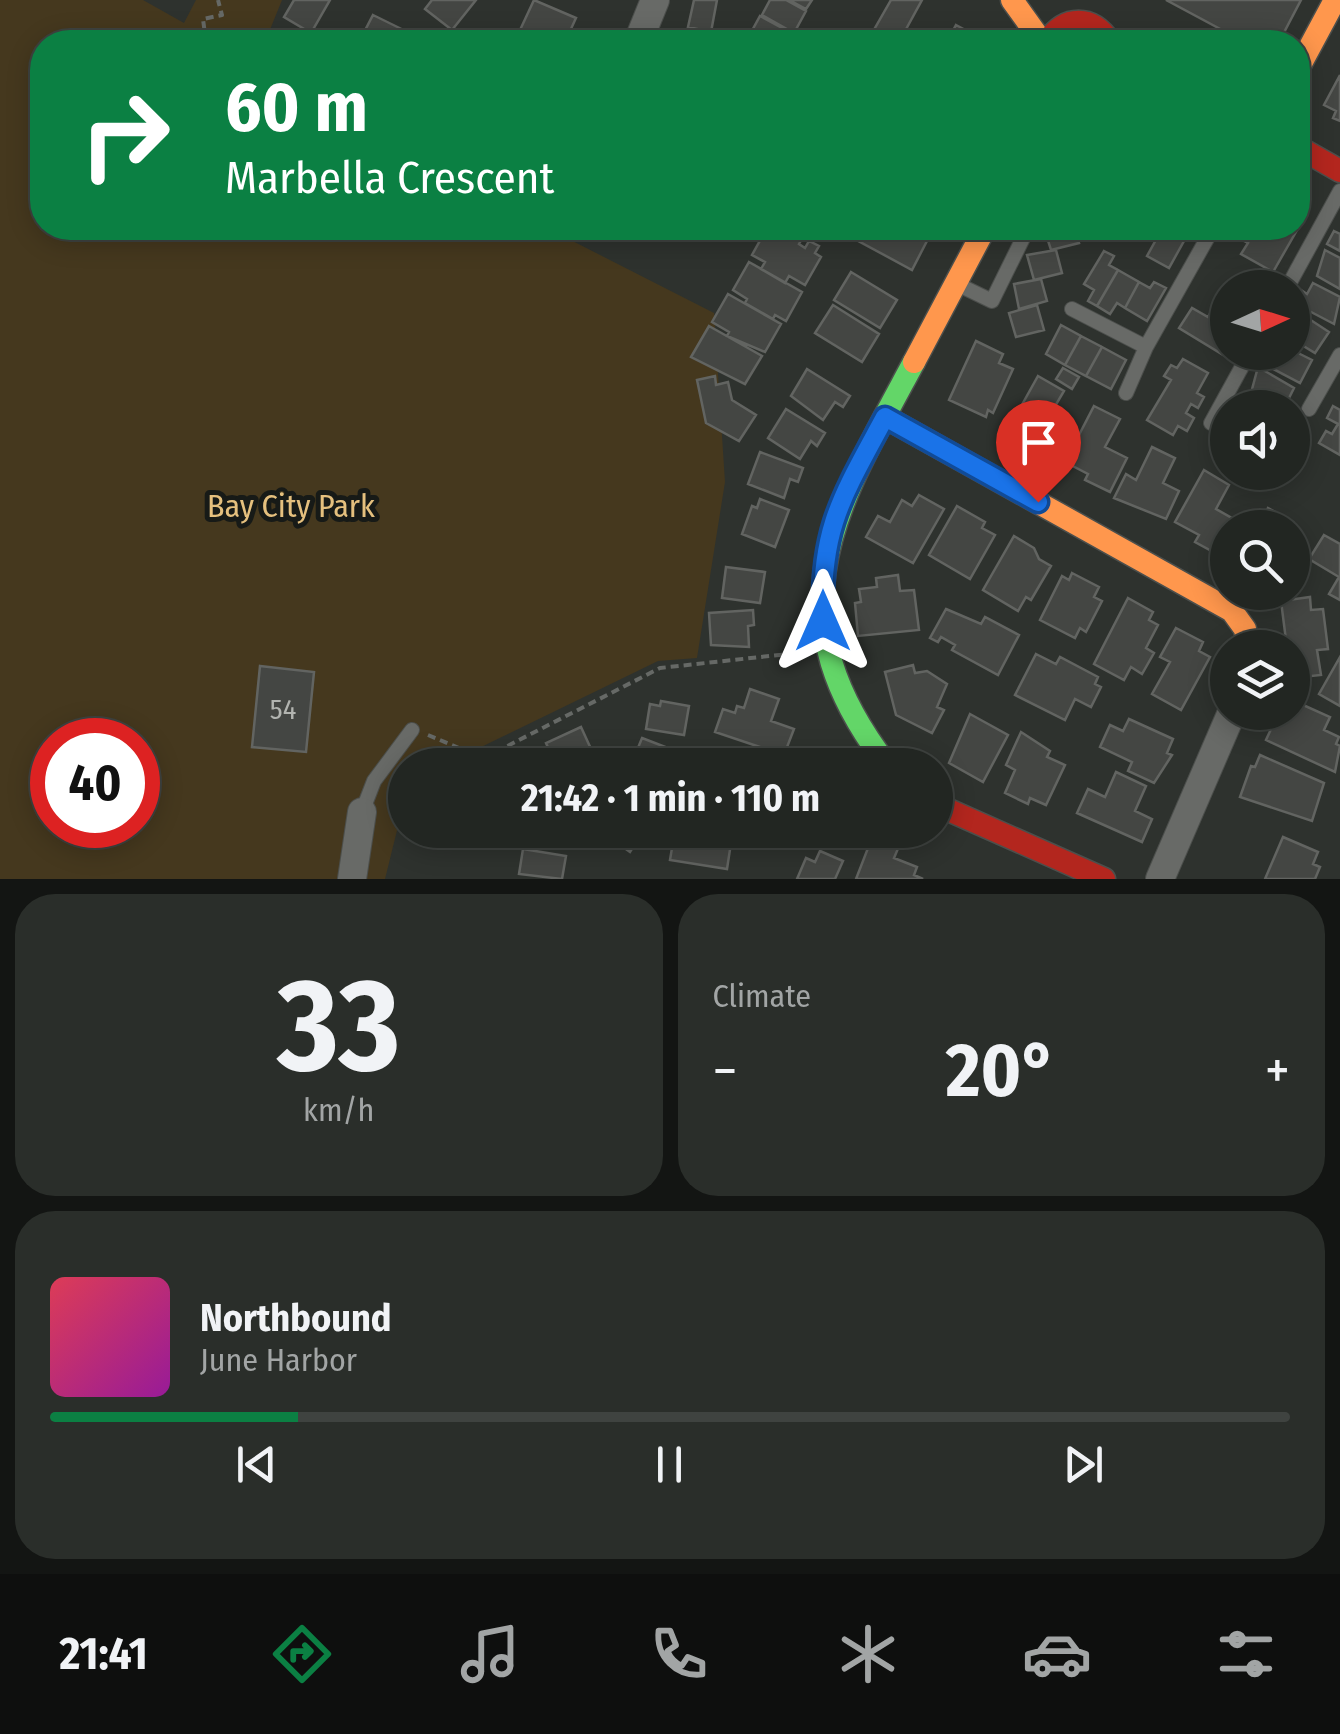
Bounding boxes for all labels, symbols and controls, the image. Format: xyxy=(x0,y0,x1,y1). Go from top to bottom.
text: 60 m xyxy=(225,66,368,150)
icon: right xyxy=(60,70,190,200)
text: Marbella Crescent xyxy=(225,151,554,205)
north arrow xyxy=(1210,270,1310,370)
map controls xyxy=(1210,270,1310,730)
button: sound xyxy=(1210,390,1310,490)
pin xyxy=(996,400,1081,503)
icon: arrive xyxy=(1011,415,1066,470)
park label: Bay City Park xyxy=(207,487,375,525)
button: search xyxy=(1210,510,1310,610)
position arrow xyxy=(771,569,875,673)
button: layers xyxy=(1210,630,1310,730)
house number: 54 xyxy=(270,693,296,726)
speed limit sign: 40 xyxy=(30,718,160,848)
text: 21:42 · 1 min · 110 m xyxy=(521,775,820,821)
text: 33 xyxy=(277,948,400,1104)
text: Climate xyxy=(713,977,811,1015)
text: 20° xyxy=(946,1026,1057,1116)
text: − xyxy=(713,1038,737,1104)
text: + xyxy=(1265,1038,1290,1104)
text: km/h xyxy=(303,1091,374,1129)
text: Northbound xyxy=(200,1295,392,1341)
text: June Harbor xyxy=(200,1341,357,1379)
icon: previous xyxy=(229,1437,284,1492)
icon: pause xyxy=(642,1437,697,1492)
icon: next xyxy=(1056,1437,1111,1492)
icon: directions xyxy=(267,1619,337,1689)
icon: music xyxy=(455,1619,525,1689)
icon: phone xyxy=(644,1619,714,1689)
icon: climate xyxy=(833,1619,903,1689)
icon: car xyxy=(1022,1619,1092,1689)
icon: filters xyxy=(1211,1619,1281,1689)
text: 21:41 xyxy=(59,1627,148,1681)

